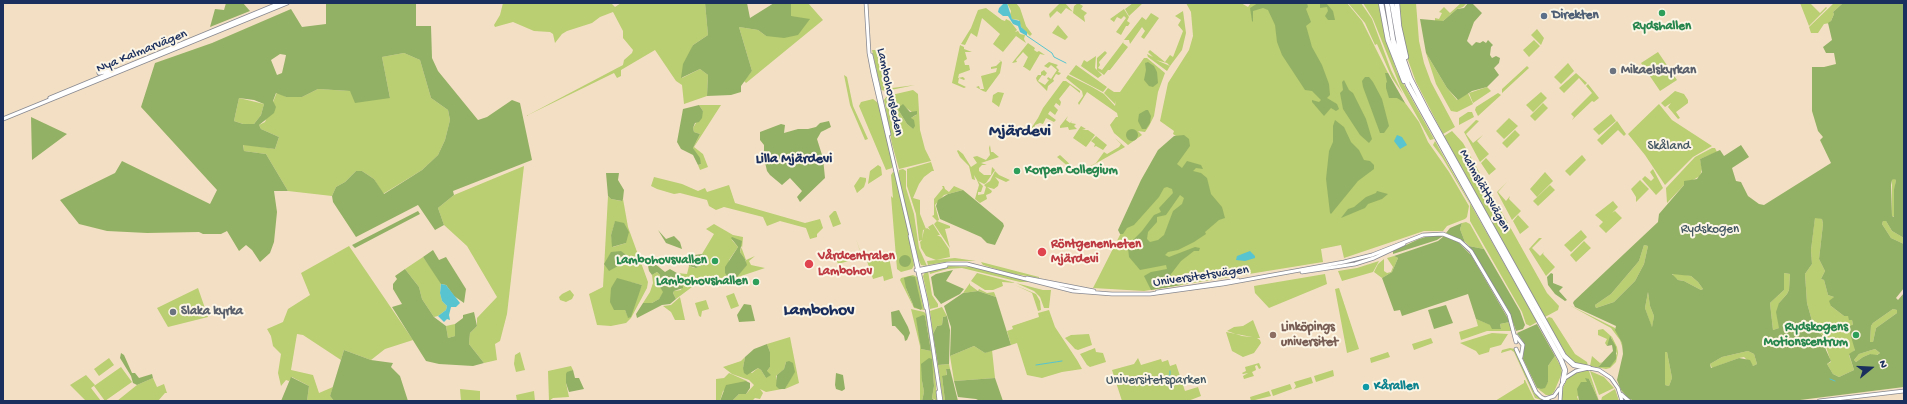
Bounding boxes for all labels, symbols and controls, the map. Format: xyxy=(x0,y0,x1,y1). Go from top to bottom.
place label: Direkten xyxy=(1552,8,1599,24)
marker: Rydshallen xyxy=(1657,8,1667,18)
marker: Direkten xyxy=(1539,11,1549,21)
place label: Rydshallen xyxy=(1633,19,1691,35)
street label: Nya Kalmarvägen xyxy=(94,27,190,77)
street label: Lambohovsleden xyxy=(872,47,906,137)
place label: Mikaelskyrkan xyxy=(1621,63,1696,79)
marker: Mikaelskyrkan xyxy=(1608,66,1618,76)
district label: Mjärdevi xyxy=(989,122,1051,142)
park label: Skåland xyxy=(1648,139,1690,155)
street label: Malmslättsvägen xyxy=(1455,147,1513,235)
district label: Lilla Mjärdevi xyxy=(756,152,832,168)
place label: Korpen Collegium xyxy=(1025,163,1118,179)
marker: Korpen Collegium xyxy=(1012,166,1022,176)
park label: Rydskogen xyxy=(1681,222,1739,238)
place label: Röntgenenheten Mjärdevi xyxy=(1051,237,1141,268)
marker: Röntgenenheten Mjärdevi xyxy=(1036,246,1048,258)
place label: Vårdcentralen Lambohov xyxy=(818,249,895,280)
place label: Lambohovsvallen xyxy=(616,253,707,269)
marker: Lambohovsvallen xyxy=(710,256,720,266)
marker: Vårdcentralen Lambohov xyxy=(803,258,815,270)
street label: Universitetsvägen xyxy=(1152,263,1250,291)
place label: Lambohovshallen xyxy=(656,274,748,290)
marker: Lambohovshallen xyxy=(751,277,761,287)
district label: Lambohov xyxy=(784,301,854,321)
place label: Slaka kyrka xyxy=(181,304,243,320)
marker: Slaka kyrka xyxy=(168,307,178,317)
place label: Linköpings universitet xyxy=(1281,320,1338,351)
place label: Rydskogens Motionscentrum xyxy=(1764,320,1848,351)
marker: Linköpings universitet xyxy=(1268,330,1278,340)
marker: Rydskogens Motionscentrum xyxy=(1851,330,1861,340)
north arrow xyxy=(1851,348,1891,388)
text: N xyxy=(1876,359,1889,370)
park label: Universitetsparken xyxy=(1106,373,1206,389)
place label: Kårallen xyxy=(1374,379,1419,395)
marker: Kårallen xyxy=(1361,382,1371,392)

